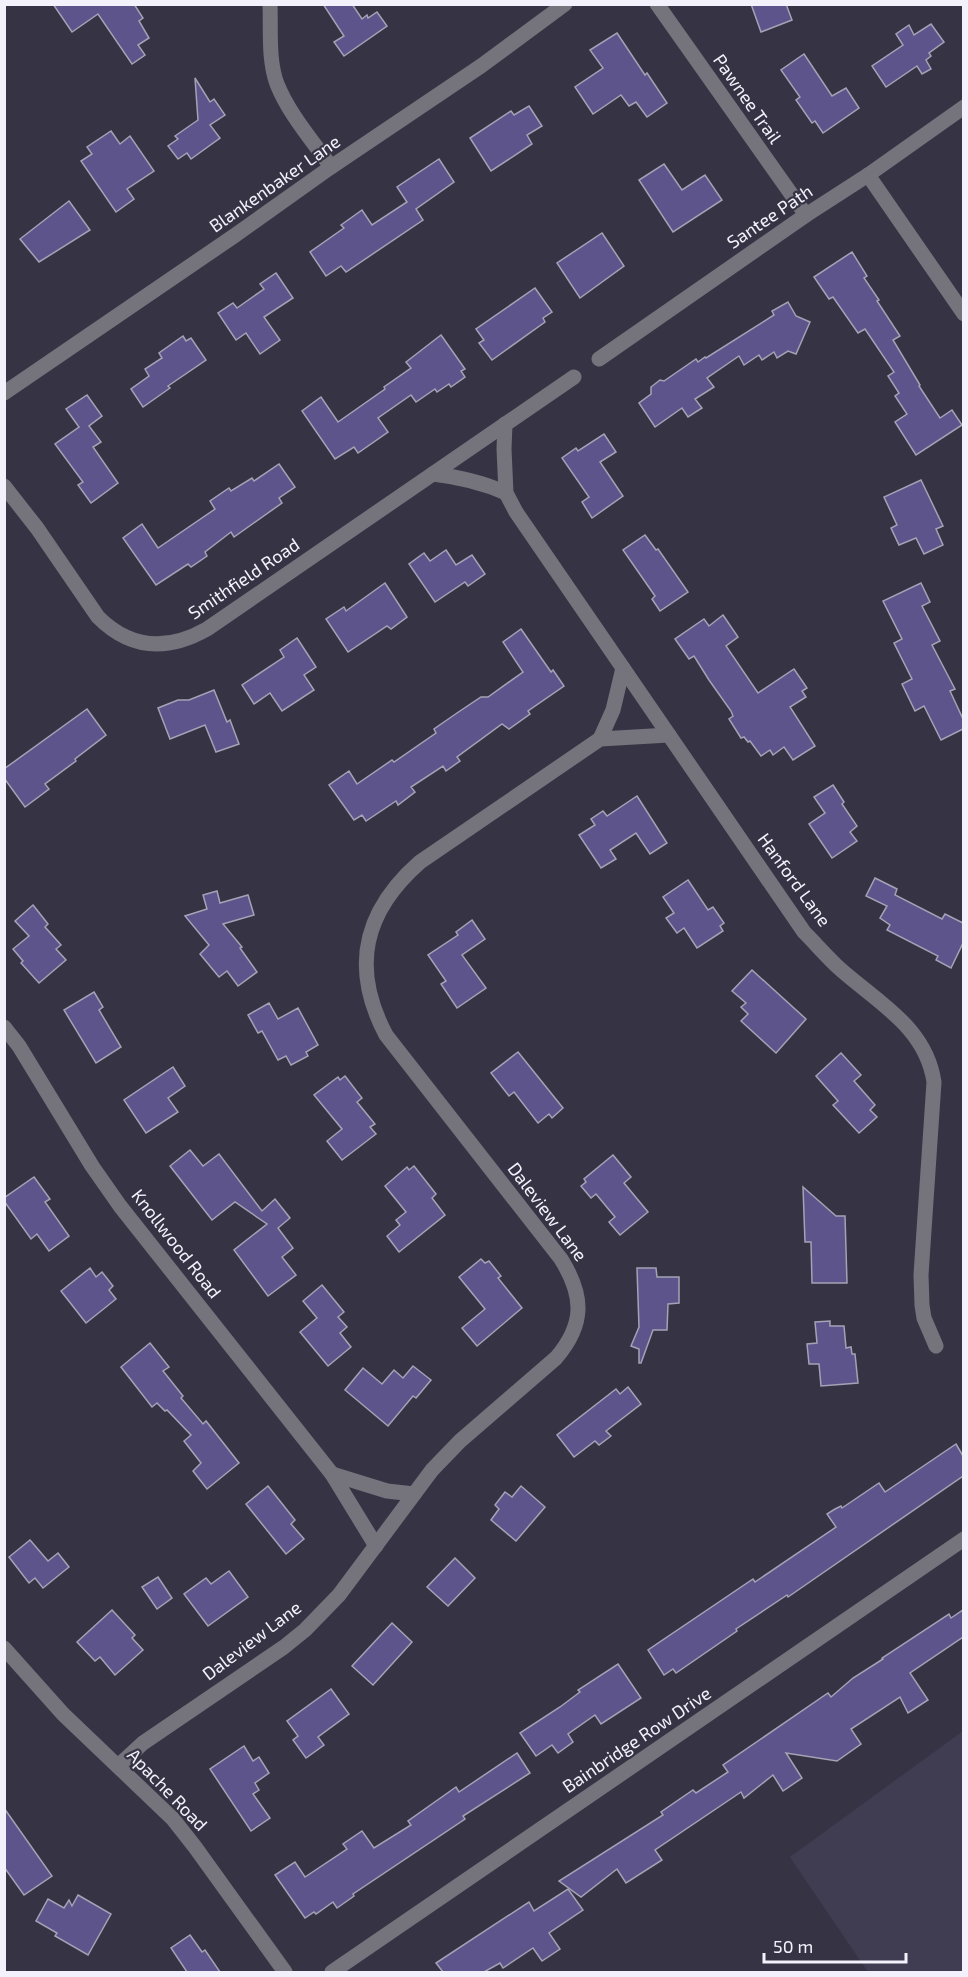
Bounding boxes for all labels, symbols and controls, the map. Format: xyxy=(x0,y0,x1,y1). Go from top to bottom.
street label: Pawnee Trail xyxy=(709,49,787,148)
street label: Blankenbaker Lane xyxy=(205,130,344,237)
street label: Santee Path xyxy=(723,180,816,253)
street label: Smithfield Road xyxy=(184,533,303,623)
street label: Hanford Lane xyxy=(754,828,836,930)
street label: Daleview Lane xyxy=(503,1158,592,1265)
street label: Knollwood Road xyxy=(127,1184,226,1302)
street label: Daleview Lane xyxy=(198,1596,305,1685)
street label: Bainbridge Row Drive xyxy=(558,1681,715,1797)
street label: Apache Road xyxy=(123,1744,212,1835)
scale bar xyxy=(764,1926,906,1964)
text: 50 m xyxy=(773,1935,813,1957)

